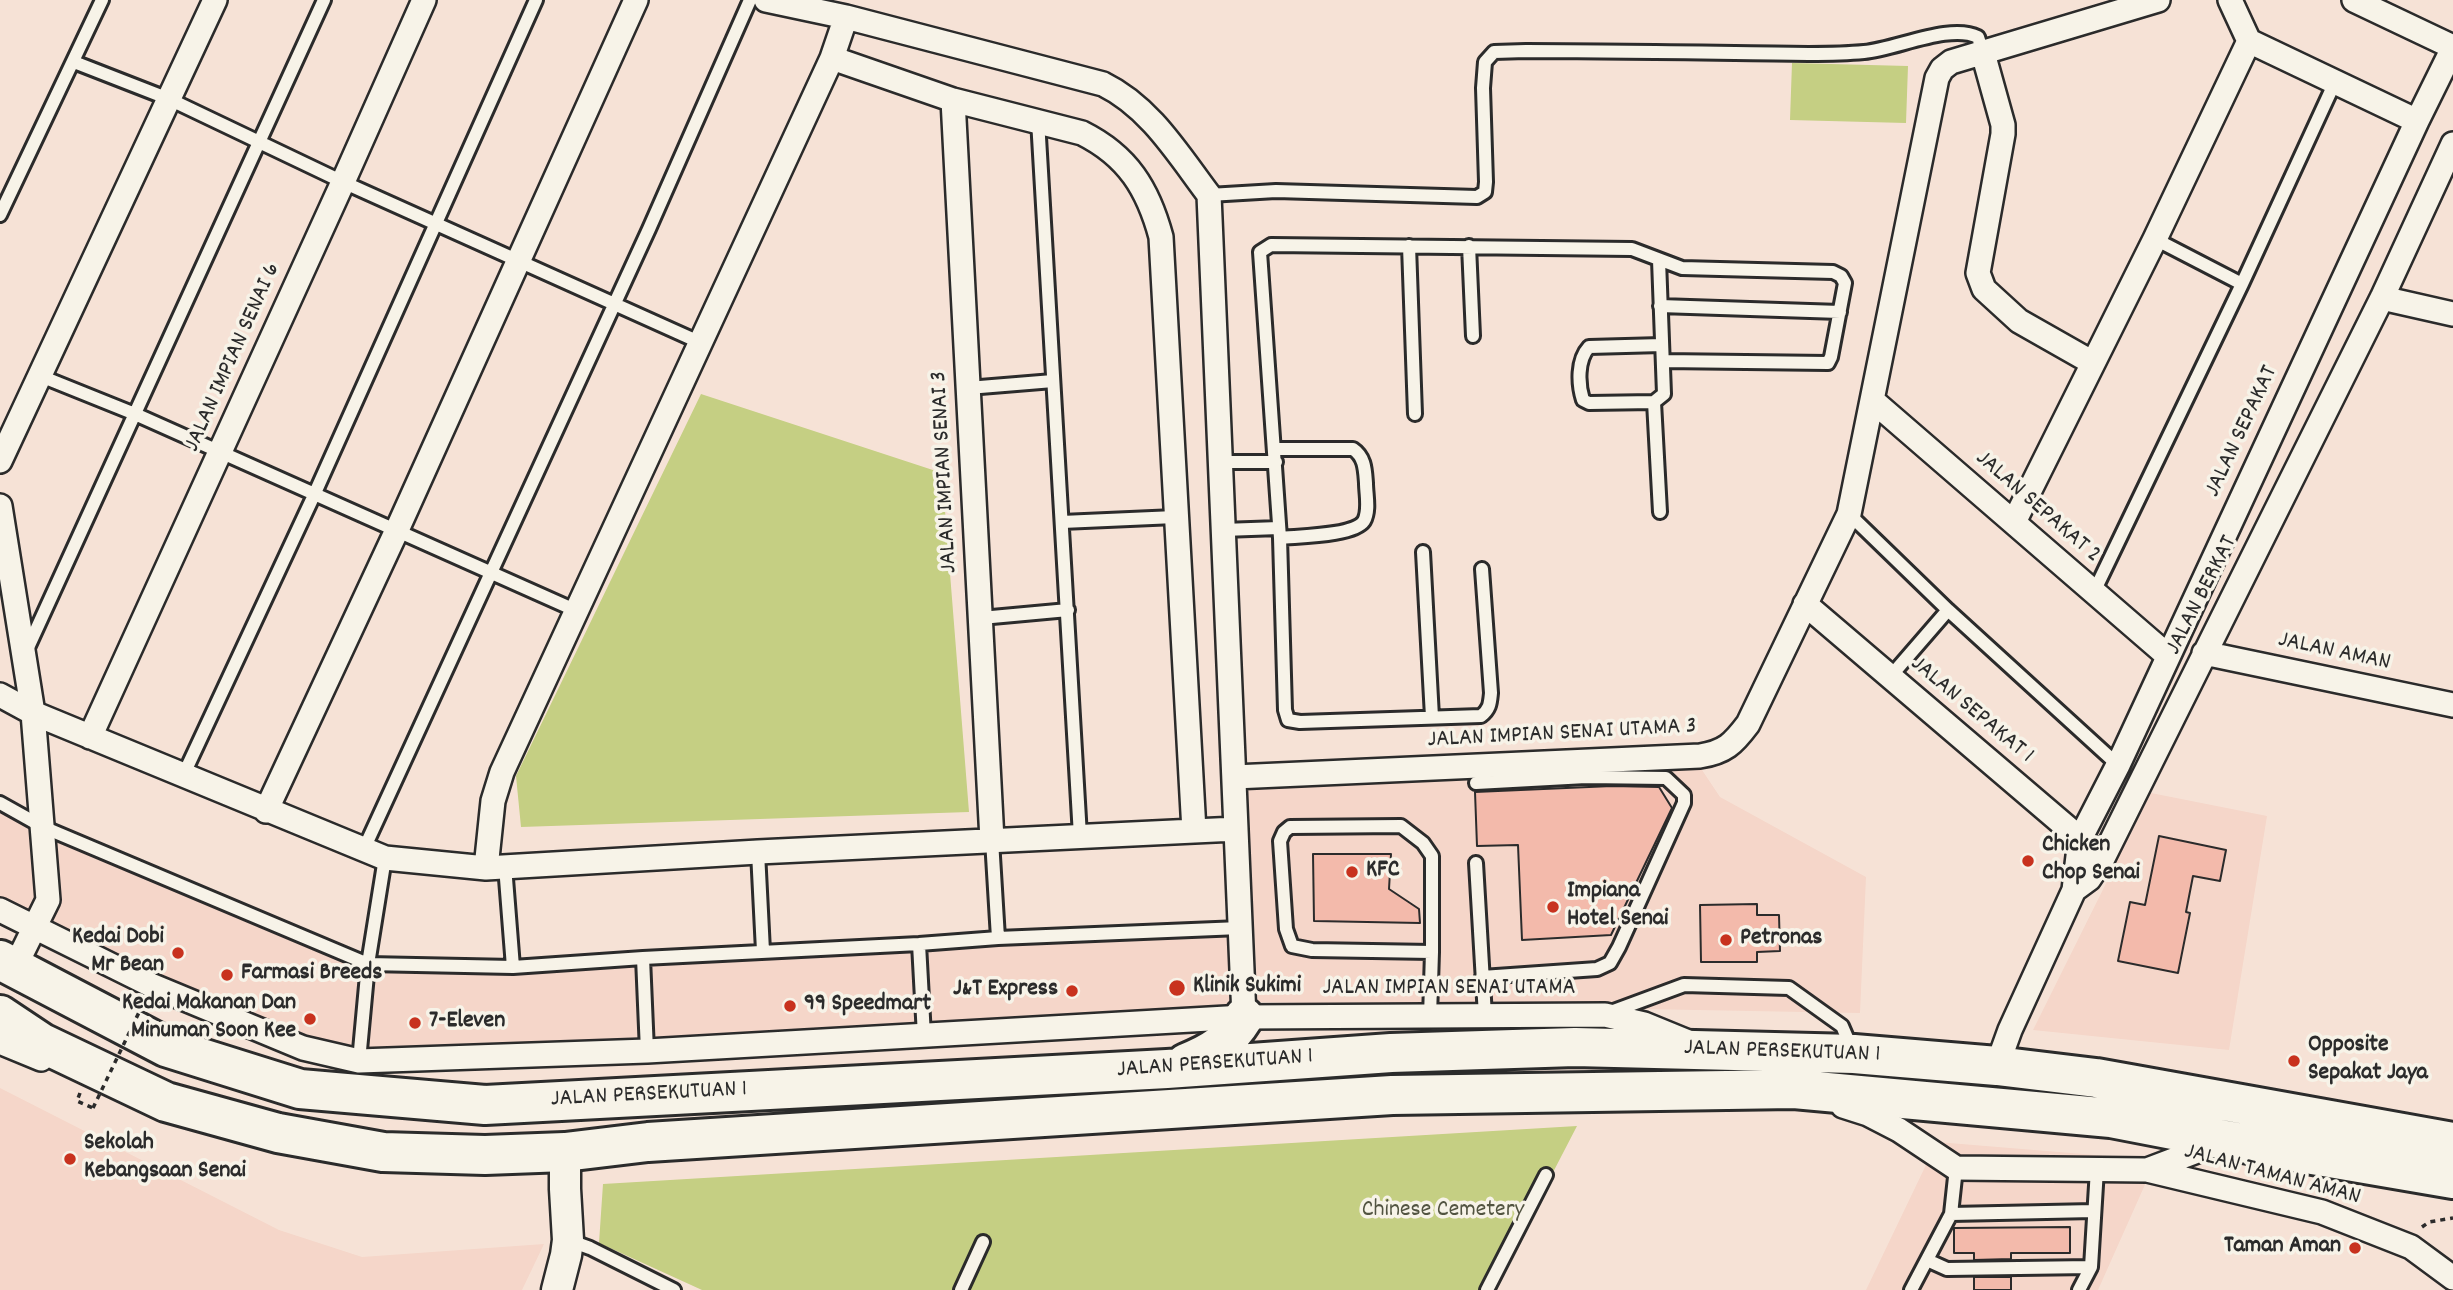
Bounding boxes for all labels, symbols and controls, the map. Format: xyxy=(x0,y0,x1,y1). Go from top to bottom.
street label: JALAN IMPIAN SENAI 6 xyxy=(179,259,289,457)
street label: JALAN SEPAKAT xyxy=(2200,362,2286,502)
street label: JALAN IMPIAN SENAI 3 xyxy=(926,370,966,574)
street label: JALAN SEPAKAT 2 xyxy=(1968,446,2106,570)
street label: JALAN BERKAT xyxy=(2161,532,2245,660)
street label: JALAN AMAN xyxy=(2275,627,2393,679)
street label: JALAN SEPAKAT 1 xyxy=(1903,651,2039,771)
street label: JALAN IMPIAN SENAI UTAMA 3 xyxy=(1427,714,1697,756)
place label: Chicken Chop Senai xyxy=(2042,833,2140,889)
marker: Chicken Chop Senai xyxy=(2020,853,2036,869)
place label: KFC xyxy=(1366,858,1400,886)
marker: KFC xyxy=(1344,864,1360,880)
place label: Impiana Hotel Senai xyxy=(1567,879,1668,935)
marker: Impiana Hotel Senai xyxy=(1545,899,1561,915)
place label: Kedai Dobi Mr Bean xyxy=(72,925,164,981)
place label: Petronas xyxy=(1740,926,1822,954)
marker: Petronas xyxy=(1718,932,1734,948)
marker: Kedai Dobi Mr Bean xyxy=(170,945,186,961)
place label: Farmasi Breeds xyxy=(241,961,382,989)
marker: Farmasi Breeds xyxy=(219,967,235,983)
place label: Klinik Sukimi xyxy=(1193,974,1301,1002)
street label: JALAN IMPIAN SENAI UTAMA xyxy=(1322,976,1576,1004)
place label: J&T Express xyxy=(953,977,1058,1005)
marker: Klinik Sukimi xyxy=(1167,978,1187,998)
marker: J&T Express xyxy=(1064,983,1080,999)
place label: Kedai Makanan Dan Minuman Soon Kee xyxy=(122,991,296,1047)
place label: 99 Speedmart xyxy=(804,992,931,1020)
marker: 99 Speedmart xyxy=(782,998,798,1014)
place label: 7-Eleven xyxy=(429,1009,505,1037)
marker: Kedai Makanan Dan Minuman Soon Kee xyxy=(302,1011,318,1027)
marker: 7-Eleven xyxy=(407,1015,423,1031)
place label: Opposite Sepakat Jaya xyxy=(2308,1033,2428,1089)
street label: JALAN PERSEKUTUAN 1 xyxy=(1683,1035,1881,1071)
street label: JALAN PERSEKUTUAN 1 xyxy=(1116,1044,1314,1086)
marker: Opposite Sepakat Jaya xyxy=(2286,1053,2302,1069)
street label: JALAN PERSEKUTUAN 1 xyxy=(550,1076,748,1116)
place label: Sekolah Kebangsaan Senai xyxy=(84,1131,246,1187)
street label: JALAN TAMAN AMAN xyxy=(2181,1139,2363,1213)
marker: Sekolah Kebangsaan Senai xyxy=(62,1151,78,1167)
park label: Chinese Cemetery xyxy=(1362,1198,1524,1226)
place label: Taman Aman xyxy=(2224,1234,2341,1262)
marker: Taman Aman xyxy=(2347,1240,2363,1256)

